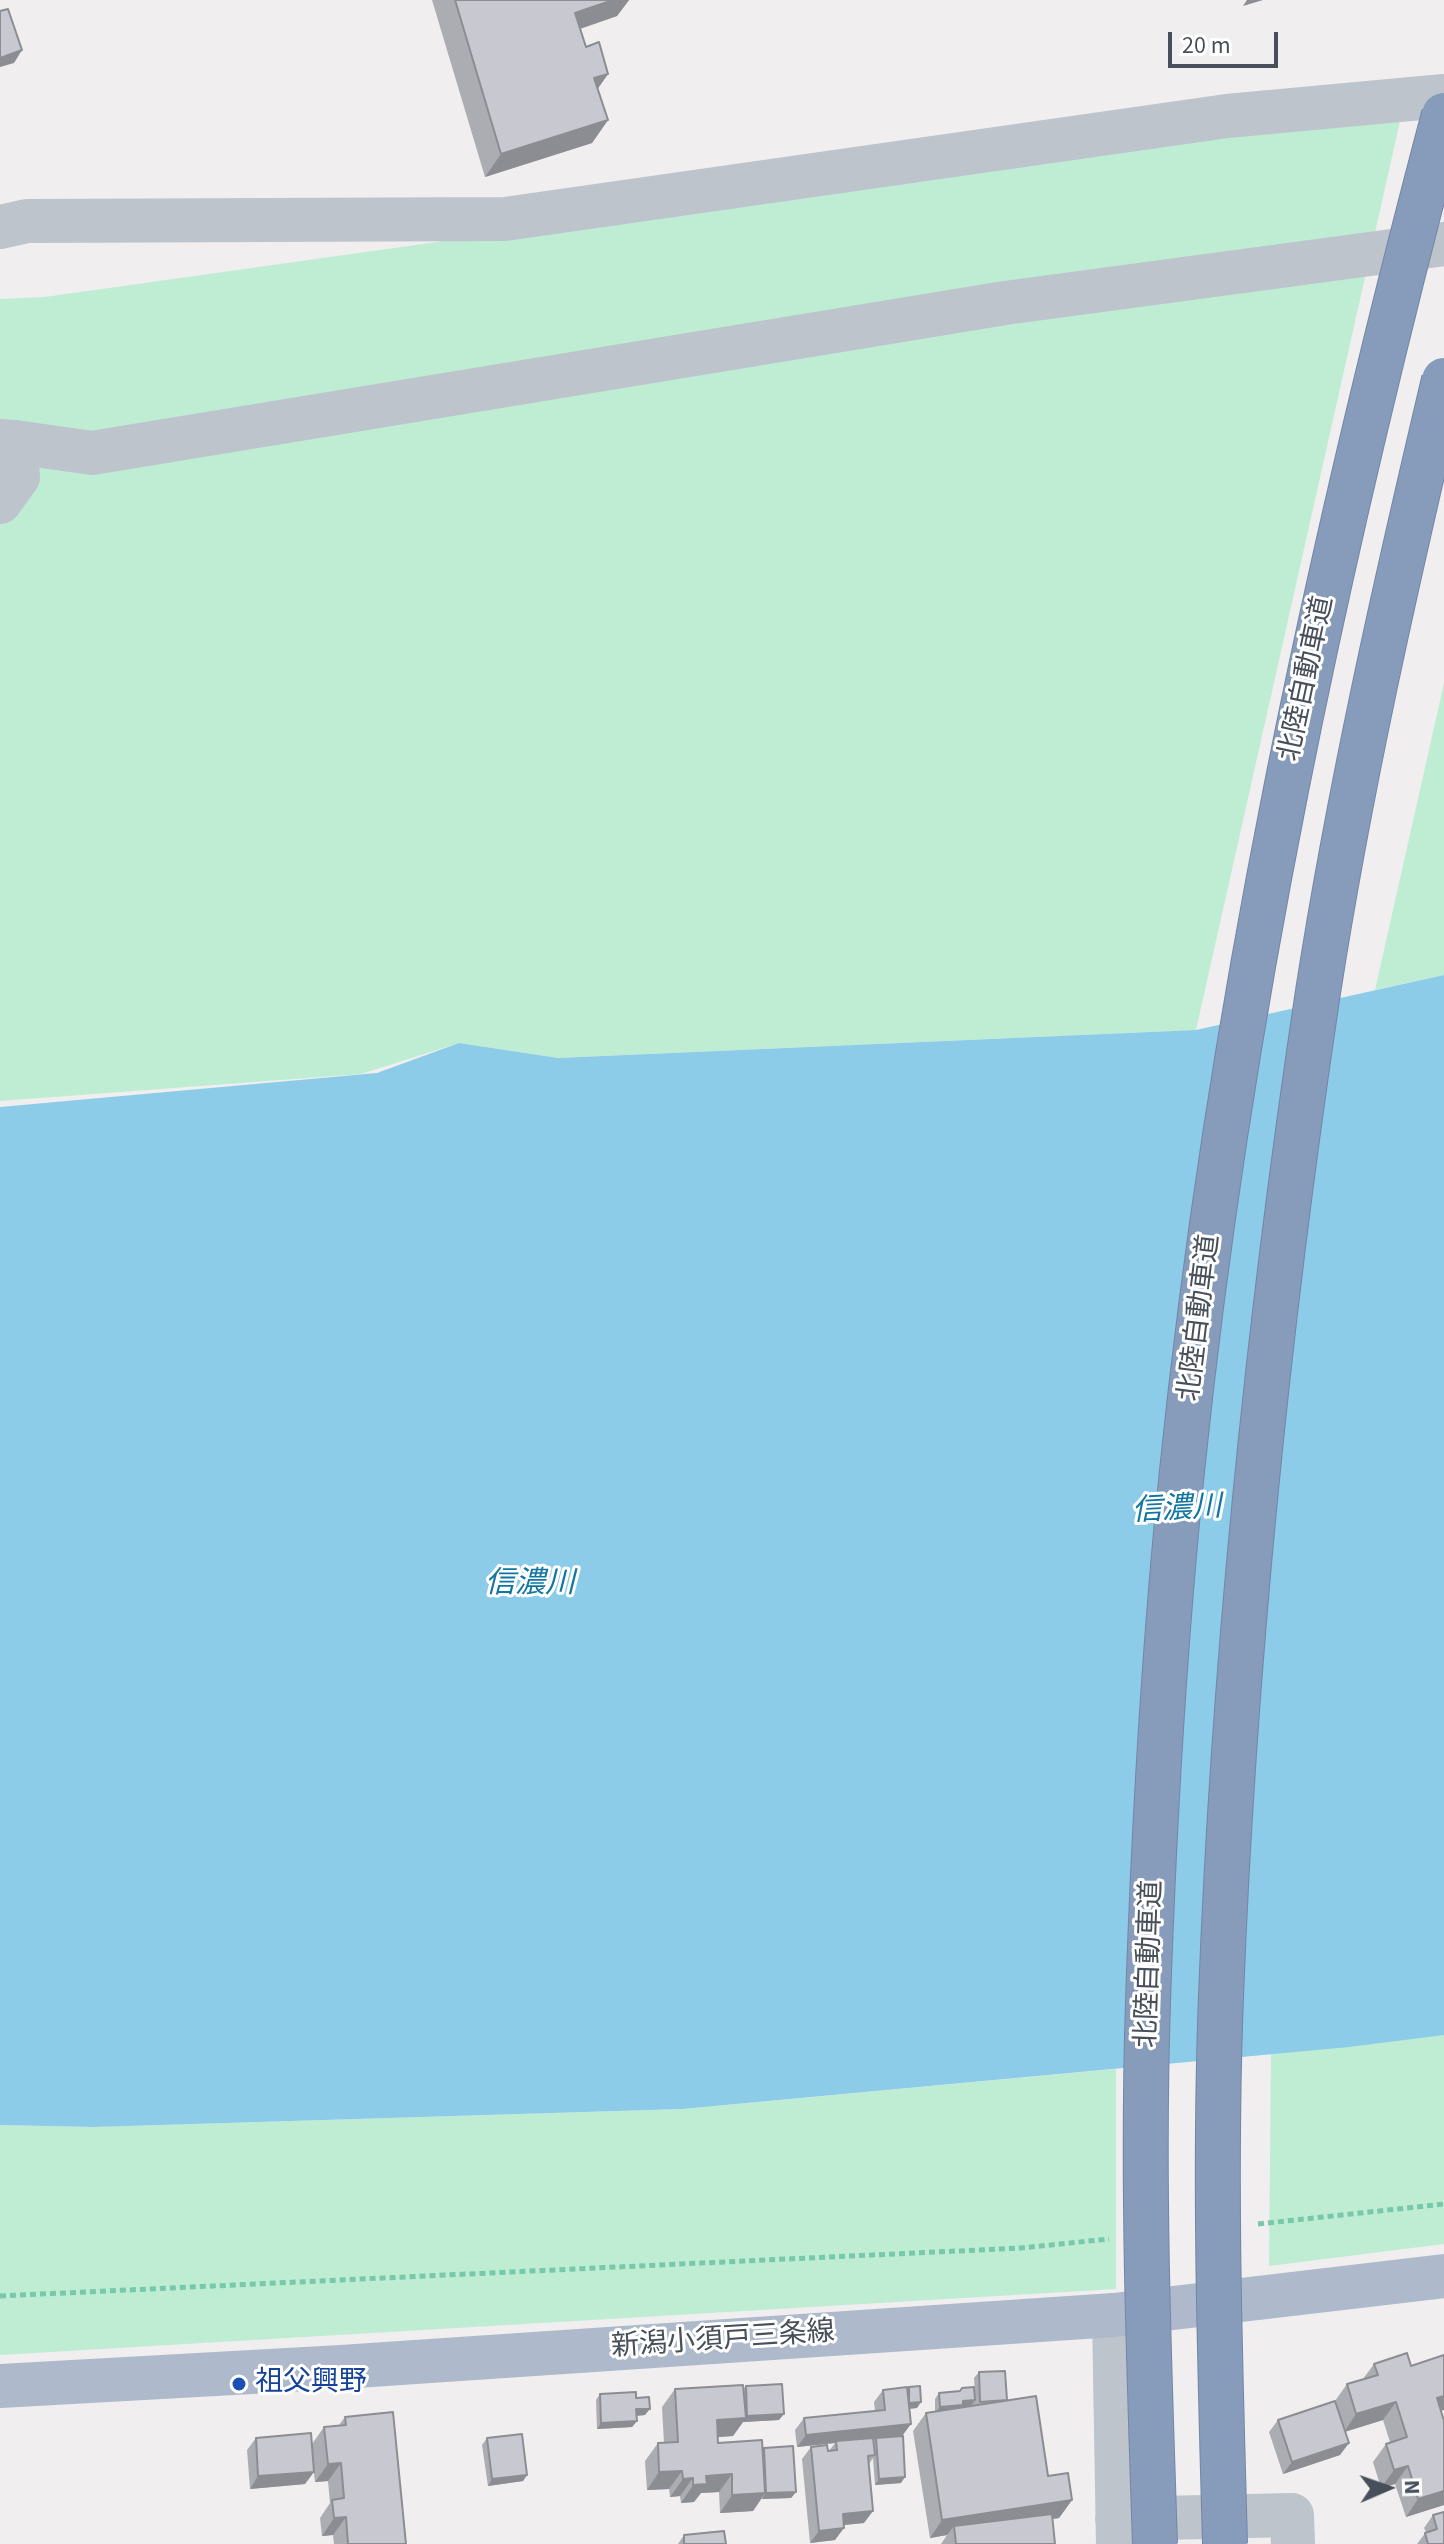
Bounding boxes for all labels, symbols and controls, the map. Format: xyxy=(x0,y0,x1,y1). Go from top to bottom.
scale bar xyxy=(1172,16,1282,66)
text: 20 m xyxy=(1182,28,1231,63)
street label: 北陸自動車道 xyxy=(1274,593,1342,765)
street label: 北陸自動車道 xyxy=(1174,1233,1228,1403)
water label: 信濃川 xyxy=(1131,1491,1223,1531)
water label: 信濃川 xyxy=(485,1567,575,1603)
street label: 北陸自動車道 xyxy=(1131,1879,1171,2049)
street label: 新潟小須戸三条線 xyxy=(610,2316,836,2366)
place label: 祖父興野 xyxy=(255,2367,367,2401)
marker: 祖父興野 xyxy=(230,2375,248,2393)
north arrow xyxy=(1348,2448,1428,2528)
text: N xyxy=(1396,2479,1428,2495)

